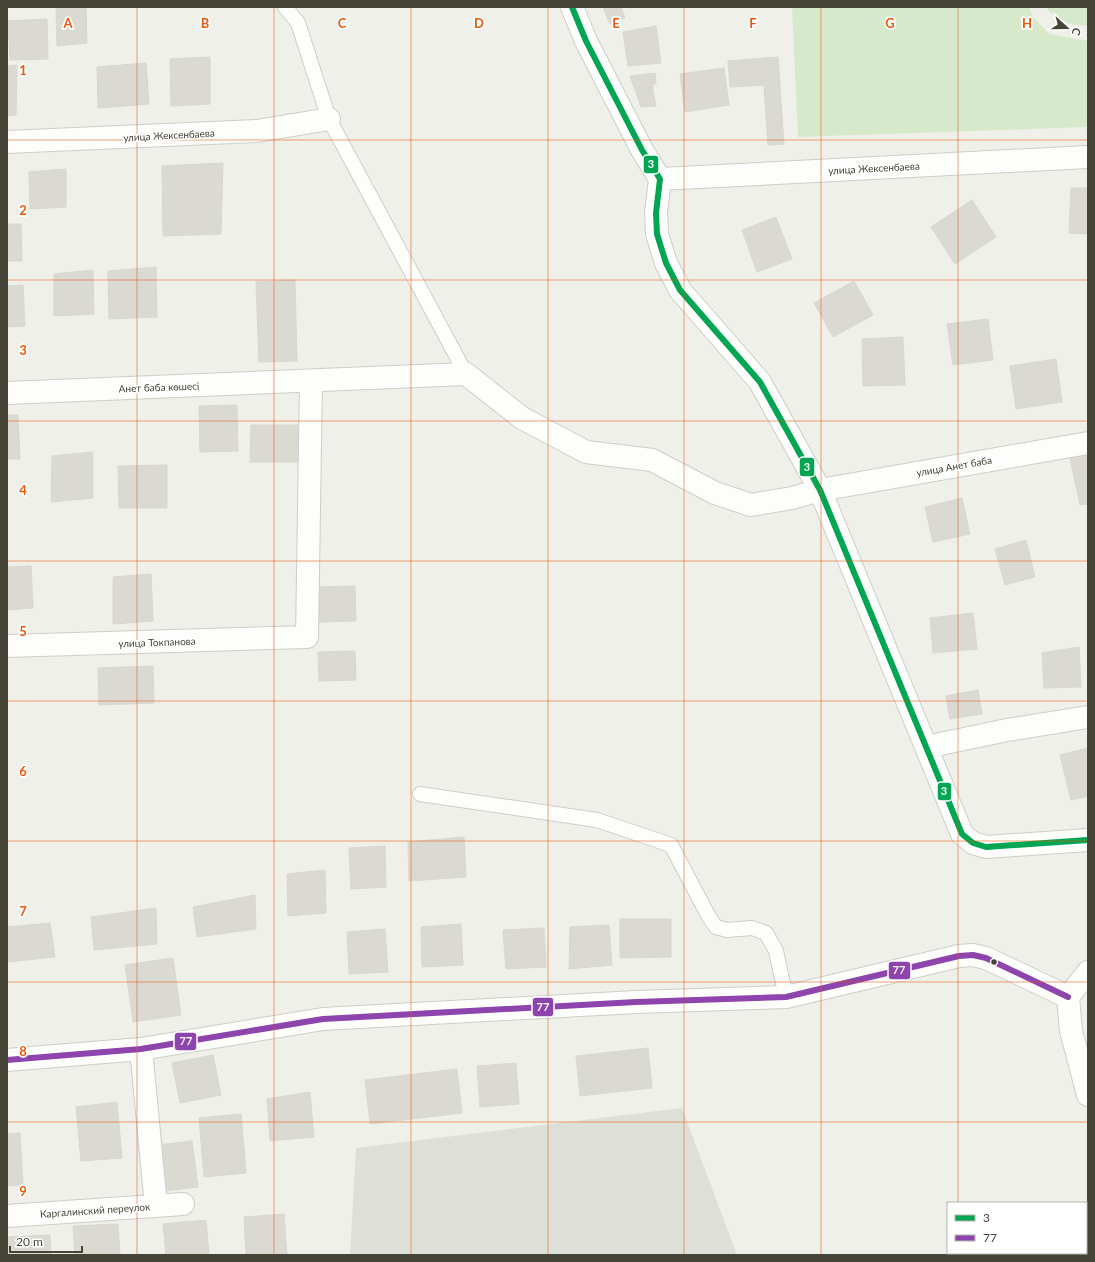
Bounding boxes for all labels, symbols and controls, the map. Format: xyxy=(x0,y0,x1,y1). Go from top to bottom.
north arrow xyxy=(1047,8,1087,48)
text: A xyxy=(62,15,73,31)
text: B xyxy=(201,15,210,31)
text: C xyxy=(338,15,347,31)
text: D xyxy=(474,15,484,31)
text: E xyxy=(612,15,620,31)
text: F xyxy=(749,15,757,31)
text: G xyxy=(885,15,895,31)
text: H xyxy=(1022,15,1032,31)
text: С xyxy=(1069,26,1084,38)
text: 1 xyxy=(19,62,27,78)
street label: улица Жексенбаева xyxy=(123,127,215,143)
line badge: 3 xyxy=(643,155,659,174)
text: 3 xyxy=(648,157,654,170)
street label: улица Жексенбаева xyxy=(828,160,920,176)
text: 2 xyxy=(19,202,27,218)
text: 3 xyxy=(19,342,27,358)
street label: Анет баба көшесі xyxy=(118,380,200,394)
street label: улица Анет баба xyxy=(915,453,993,479)
line badge: 3 xyxy=(799,457,815,477)
text: 3 xyxy=(804,460,810,473)
text: 4 xyxy=(19,482,27,498)
text: 5 xyxy=(19,623,27,639)
street label: улица Токпанова xyxy=(118,635,196,649)
text: 6 xyxy=(19,763,27,779)
line badge: 3 xyxy=(937,782,952,801)
text: 3 xyxy=(941,784,947,797)
text: 7 xyxy=(19,903,27,919)
unlabelled marker xyxy=(989,957,999,967)
line badge: 77 xyxy=(888,961,911,980)
text: 77 xyxy=(893,963,905,976)
line badge: 77 xyxy=(532,997,554,1017)
text: 77 xyxy=(537,1000,549,1013)
line badge: 77 xyxy=(174,1032,197,1051)
text: 77 xyxy=(180,1034,192,1047)
text: 8 xyxy=(19,1043,27,1059)
text: 9 xyxy=(19,1183,27,1199)
street label: Каргалинский переулок xyxy=(39,1200,151,1220)
legend xyxy=(947,1202,1087,1254)
text: 3 xyxy=(983,1210,990,1225)
scale bar xyxy=(10,1228,82,1254)
text: 77 xyxy=(983,1230,997,1245)
text: 20 m xyxy=(16,1234,43,1249)

